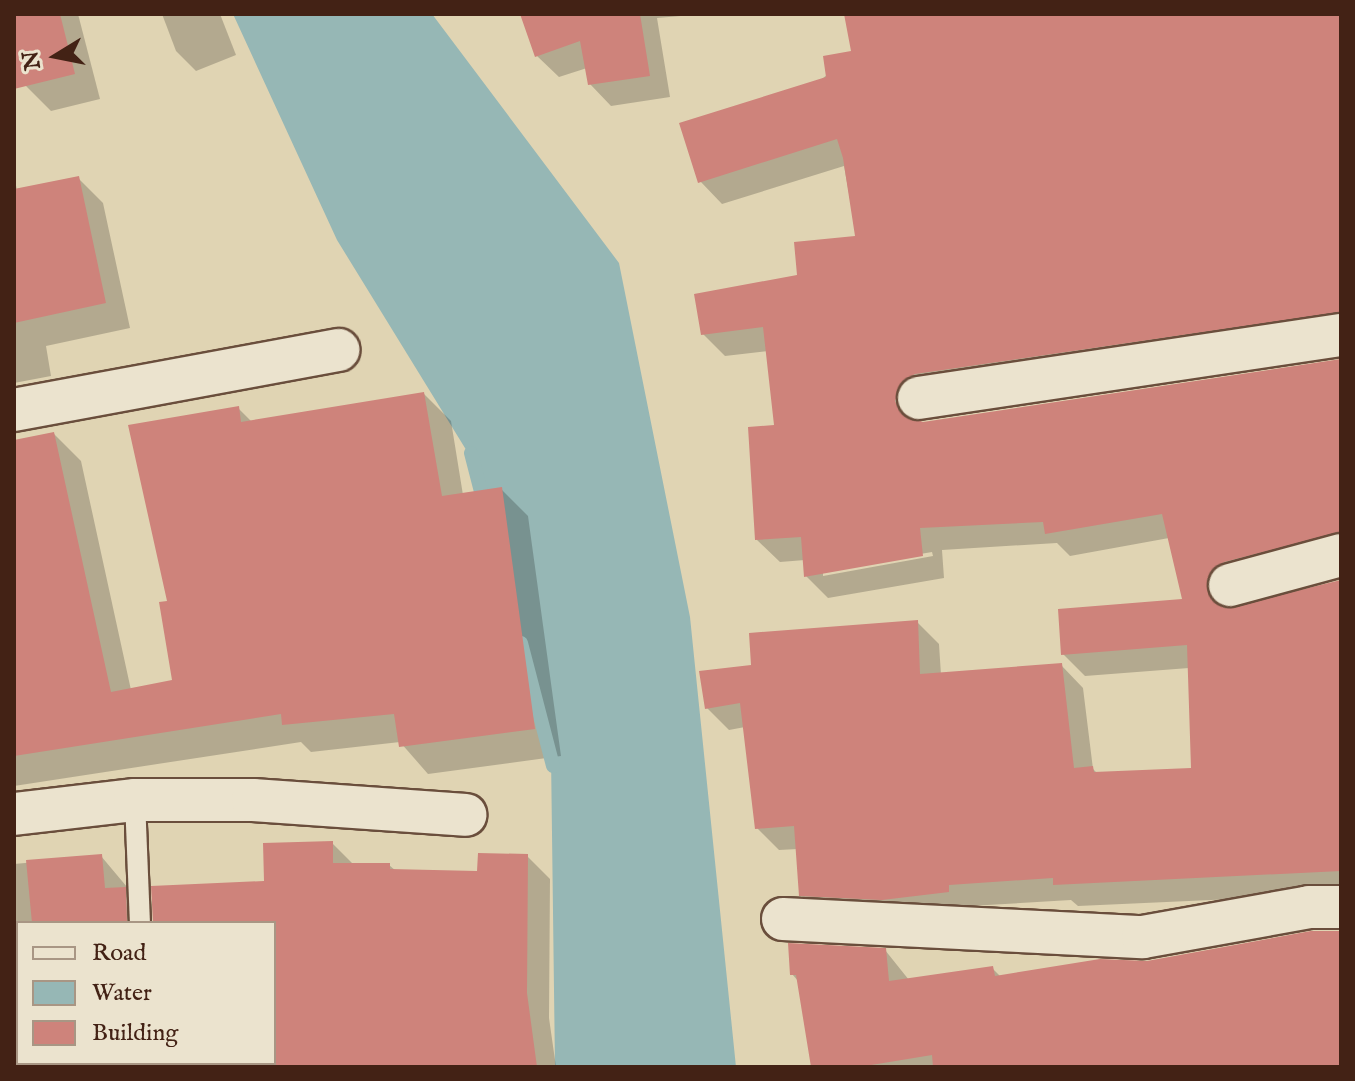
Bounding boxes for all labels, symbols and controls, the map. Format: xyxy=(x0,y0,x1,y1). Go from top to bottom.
north arrow xyxy=(16,16,96,96)
text: N xyxy=(17,48,48,72)
legend xyxy=(16,921,276,1065)
text: Road xyxy=(92,938,146,969)
text: Water xyxy=(92,978,152,1009)
text: Building xyxy=(92,1018,178,1049)

